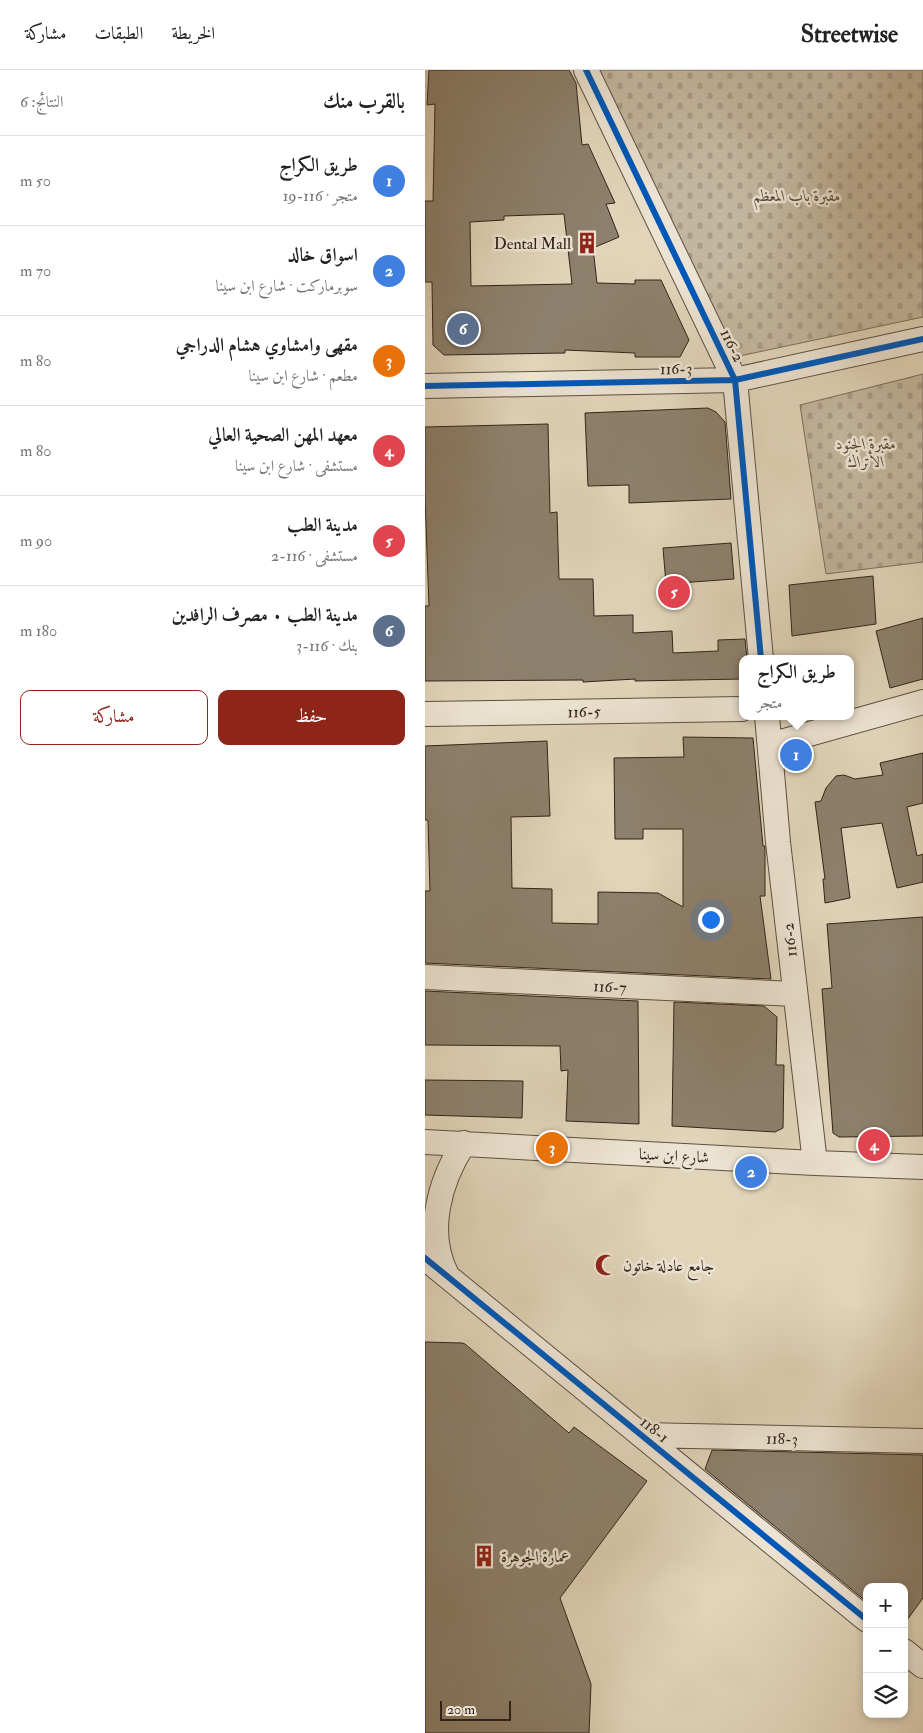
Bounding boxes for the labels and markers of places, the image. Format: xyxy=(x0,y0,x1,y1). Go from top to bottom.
building icon: Dental Mall xyxy=(574,230,600,256)
place label: Dental Mall xyxy=(494,234,571,254)
pin: 6 xyxy=(447,310,479,348)
pin: 5 xyxy=(658,573,690,611)
pin: 1 xyxy=(780,736,812,774)
pin: 4 xyxy=(858,1126,890,1164)
pin: 3 xyxy=(536,1129,568,1167)
pin: 2 xyxy=(735,1153,767,1191)
mosque icon: جامع عادلة خاتون xyxy=(593,1252,619,1278)
place label: جامع عادلة خاتون xyxy=(623,1256,714,1281)
building icon: عمارة الجوهرة xyxy=(471,1543,497,1569)
place label: عمارة الجوهرة xyxy=(501,1547,569,1567)

